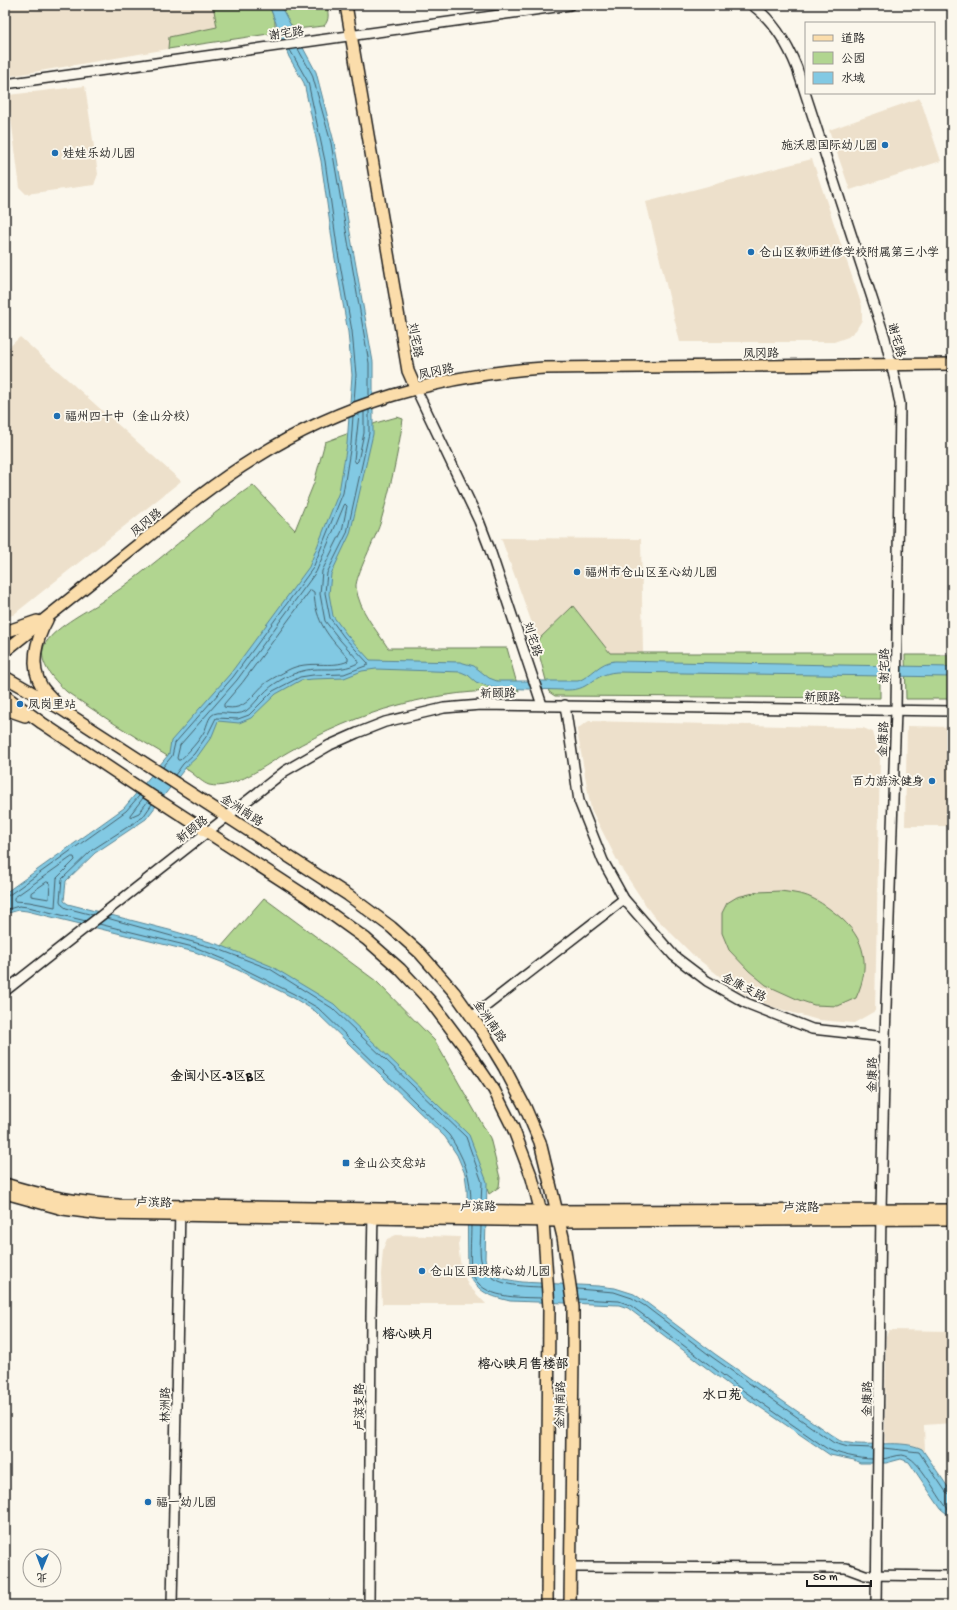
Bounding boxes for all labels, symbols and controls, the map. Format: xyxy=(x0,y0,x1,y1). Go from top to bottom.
legend xyxy=(805,22,935,94)
street label: 谢宅路 xyxy=(267,24,305,44)
text: 道路 xyxy=(841,32,865,47)
text: 公园 xyxy=(841,52,865,67)
text: 水域 xyxy=(841,72,865,87)
place label: 施沃恩国际幼儿园 xyxy=(781,139,877,154)
marker: 施沃恩国际幼儿园 xyxy=(880,140,890,150)
place label: 娃娃乐幼儿园 xyxy=(63,147,135,162)
marker: 娃娃乐幼儿园 xyxy=(50,148,60,158)
place label: 仓山区教师进修学校附属第三小学 xyxy=(759,246,939,261)
marker: 仓山区教师进修学校附属第三小学 xyxy=(746,247,756,257)
street label: 刘宅路 xyxy=(404,321,425,359)
street label: 谢宅路 xyxy=(883,321,909,360)
street label: 凤冈路 xyxy=(743,347,779,362)
street label: 凤冈路 xyxy=(417,361,455,384)
place label: 福州四十中（金山分校） xyxy=(65,409,197,425)
marker: 福州四十中（金山分校） xyxy=(52,411,62,421)
street label: 凤冈路 xyxy=(128,506,166,540)
place label: 福州市仓山区至心幼儿园 xyxy=(585,566,717,581)
marker: 福州市仓山区至心幼儿园 xyxy=(572,567,582,577)
street label: 刘宅路 xyxy=(519,620,544,659)
street label: 谢宅路 xyxy=(877,648,893,684)
street label: 新颐路 xyxy=(480,687,516,702)
street label: 新颐路 xyxy=(804,691,840,706)
place label: 凤岗里站 xyxy=(28,698,76,713)
marker: 凤岗里站 xyxy=(15,699,25,709)
street label: 金康路 xyxy=(876,721,893,757)
place label: 百力游泳健身 xyxy=(852,775,924,790)
marker: 百力游泳健身 xyxy=(927,776,937,786)
street label: 金洲南路 xyxy=(217,792,265,831)
street label: 新颐路 xyxy=(174,813,212,847)
street label: 金康支路 xyxy=(719,971,768,1006)
street label: 金洲南路 xyxy=(469,998,508,1046)
street label: 金康路 xyxy=(866,1057,881,1093)
district label: 金闽小区-3区B区 xyxy=(170,1069,266,1085)
place label: 金山公交总站 xyxy=(354,1156,426,1172)
marker: 金山公交总站 xyxy=(341,1158,351,1168)
street label: 卢滨路 xyxy=(136,1195,172,1212)
street label: 卢滨路 xyxy=(460,1200,496,1215)
street label: 卢滨路 xyxy=(783,1201,819,1216)
place label: 仓山区国投榕心幼儿园 xyxy=(430,1264,550,1280)
marker: 仓山区国投榕心幼儿园 xyxy=(417,1266,427,1276)
district label: 榕心映月 xyxy=(382,1327,434,1343)
district label: 榕心映月售楼部 xyxy=(477,1356,569,1373)
street label: 金洲南路 xyxy=(554,1381,569,1429)
street label: 金康路 xyxy=(861,1381,876,1417)
street label: 卢滨支路 xyxy=(353,1383,368,1431)
street label: 林洲路 xyxy=(159,1387,174,1423)
district label: 水口苑 xyxy=(702,1388,742,1404)
place label: 福一幼儿园 xyxy=(156,1496,216,1511)
marker: 福一幼儿园 xyxy=(143,1497,153,1507)
north arrow xyxy=(22,1548,62,1588)
scale bar xyxy=(807,1562,871,1588)
text: 北 xyxy=(36,1570,47,1582)
text: 50 m xyxy=(813,1571,838,1585)

